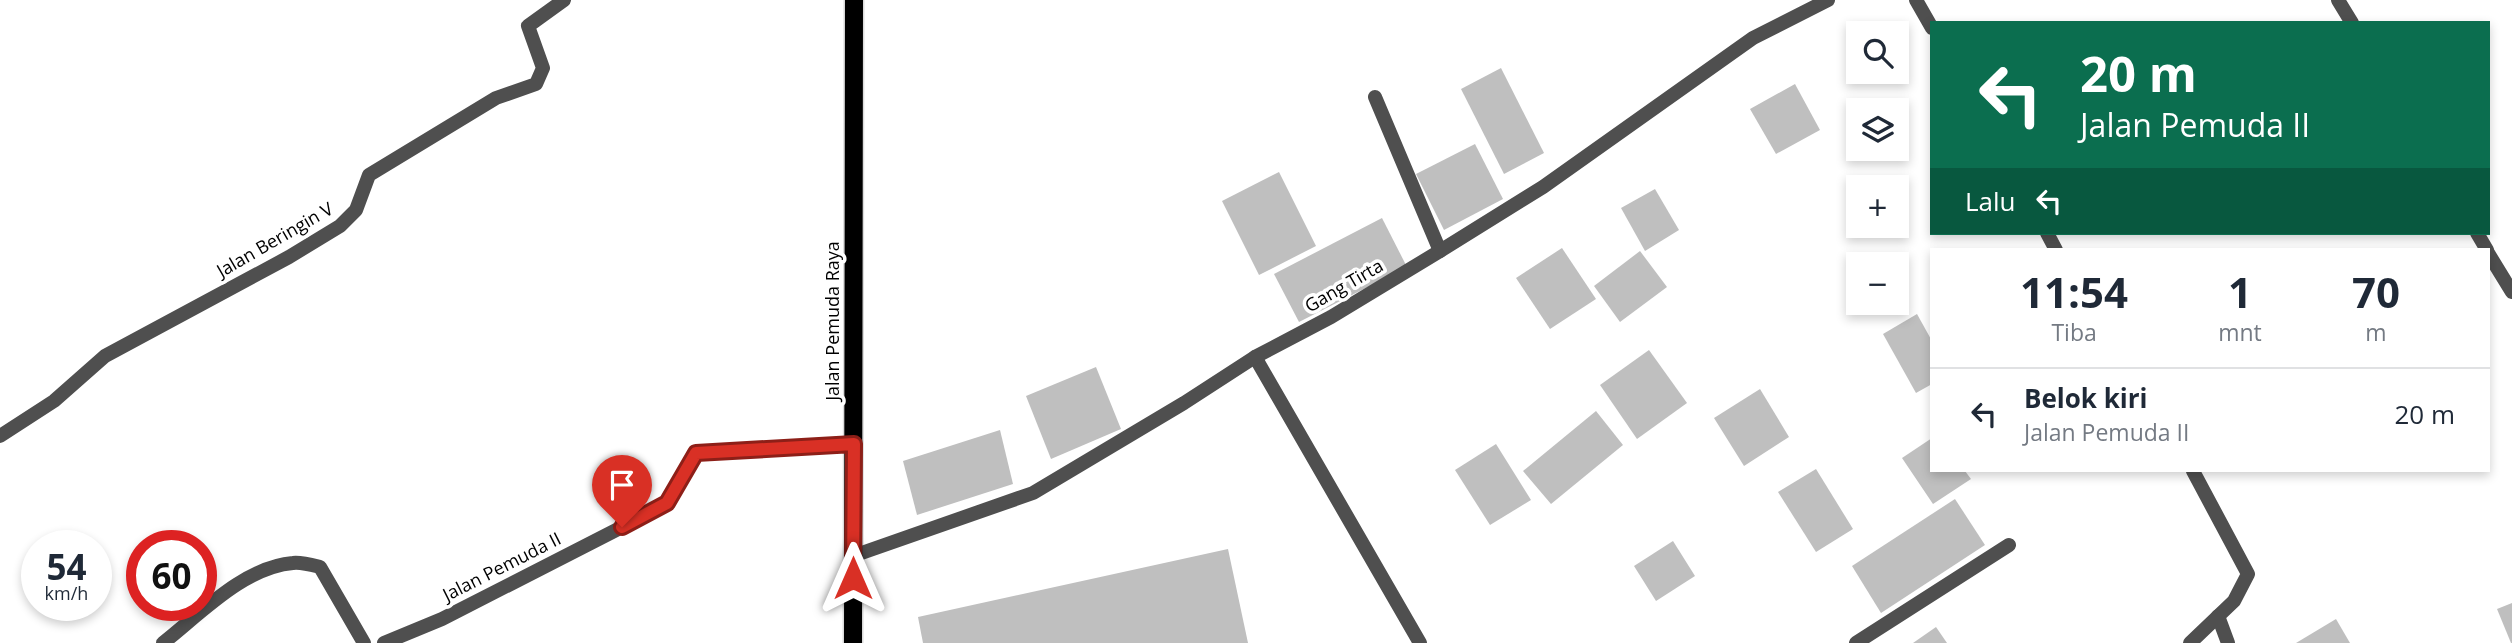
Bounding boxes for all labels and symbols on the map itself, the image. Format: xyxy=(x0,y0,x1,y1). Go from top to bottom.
street label: Jalan Beringin V xyxy=(210,196,337,283)
street label: Jalan Pemuda Raya xyxy=(820,241,844,403)
street label: Gang Tirta xyxy=(1300,253,1387,317)
pin xyxy=(592,455,652,527)
street label: Jalan Pemuda II xyxy=(437,526,565,607)
speed limit sign: 60 xyxy=(126,530,217,621)
position arrow xyxy=(816,541,890,615)

